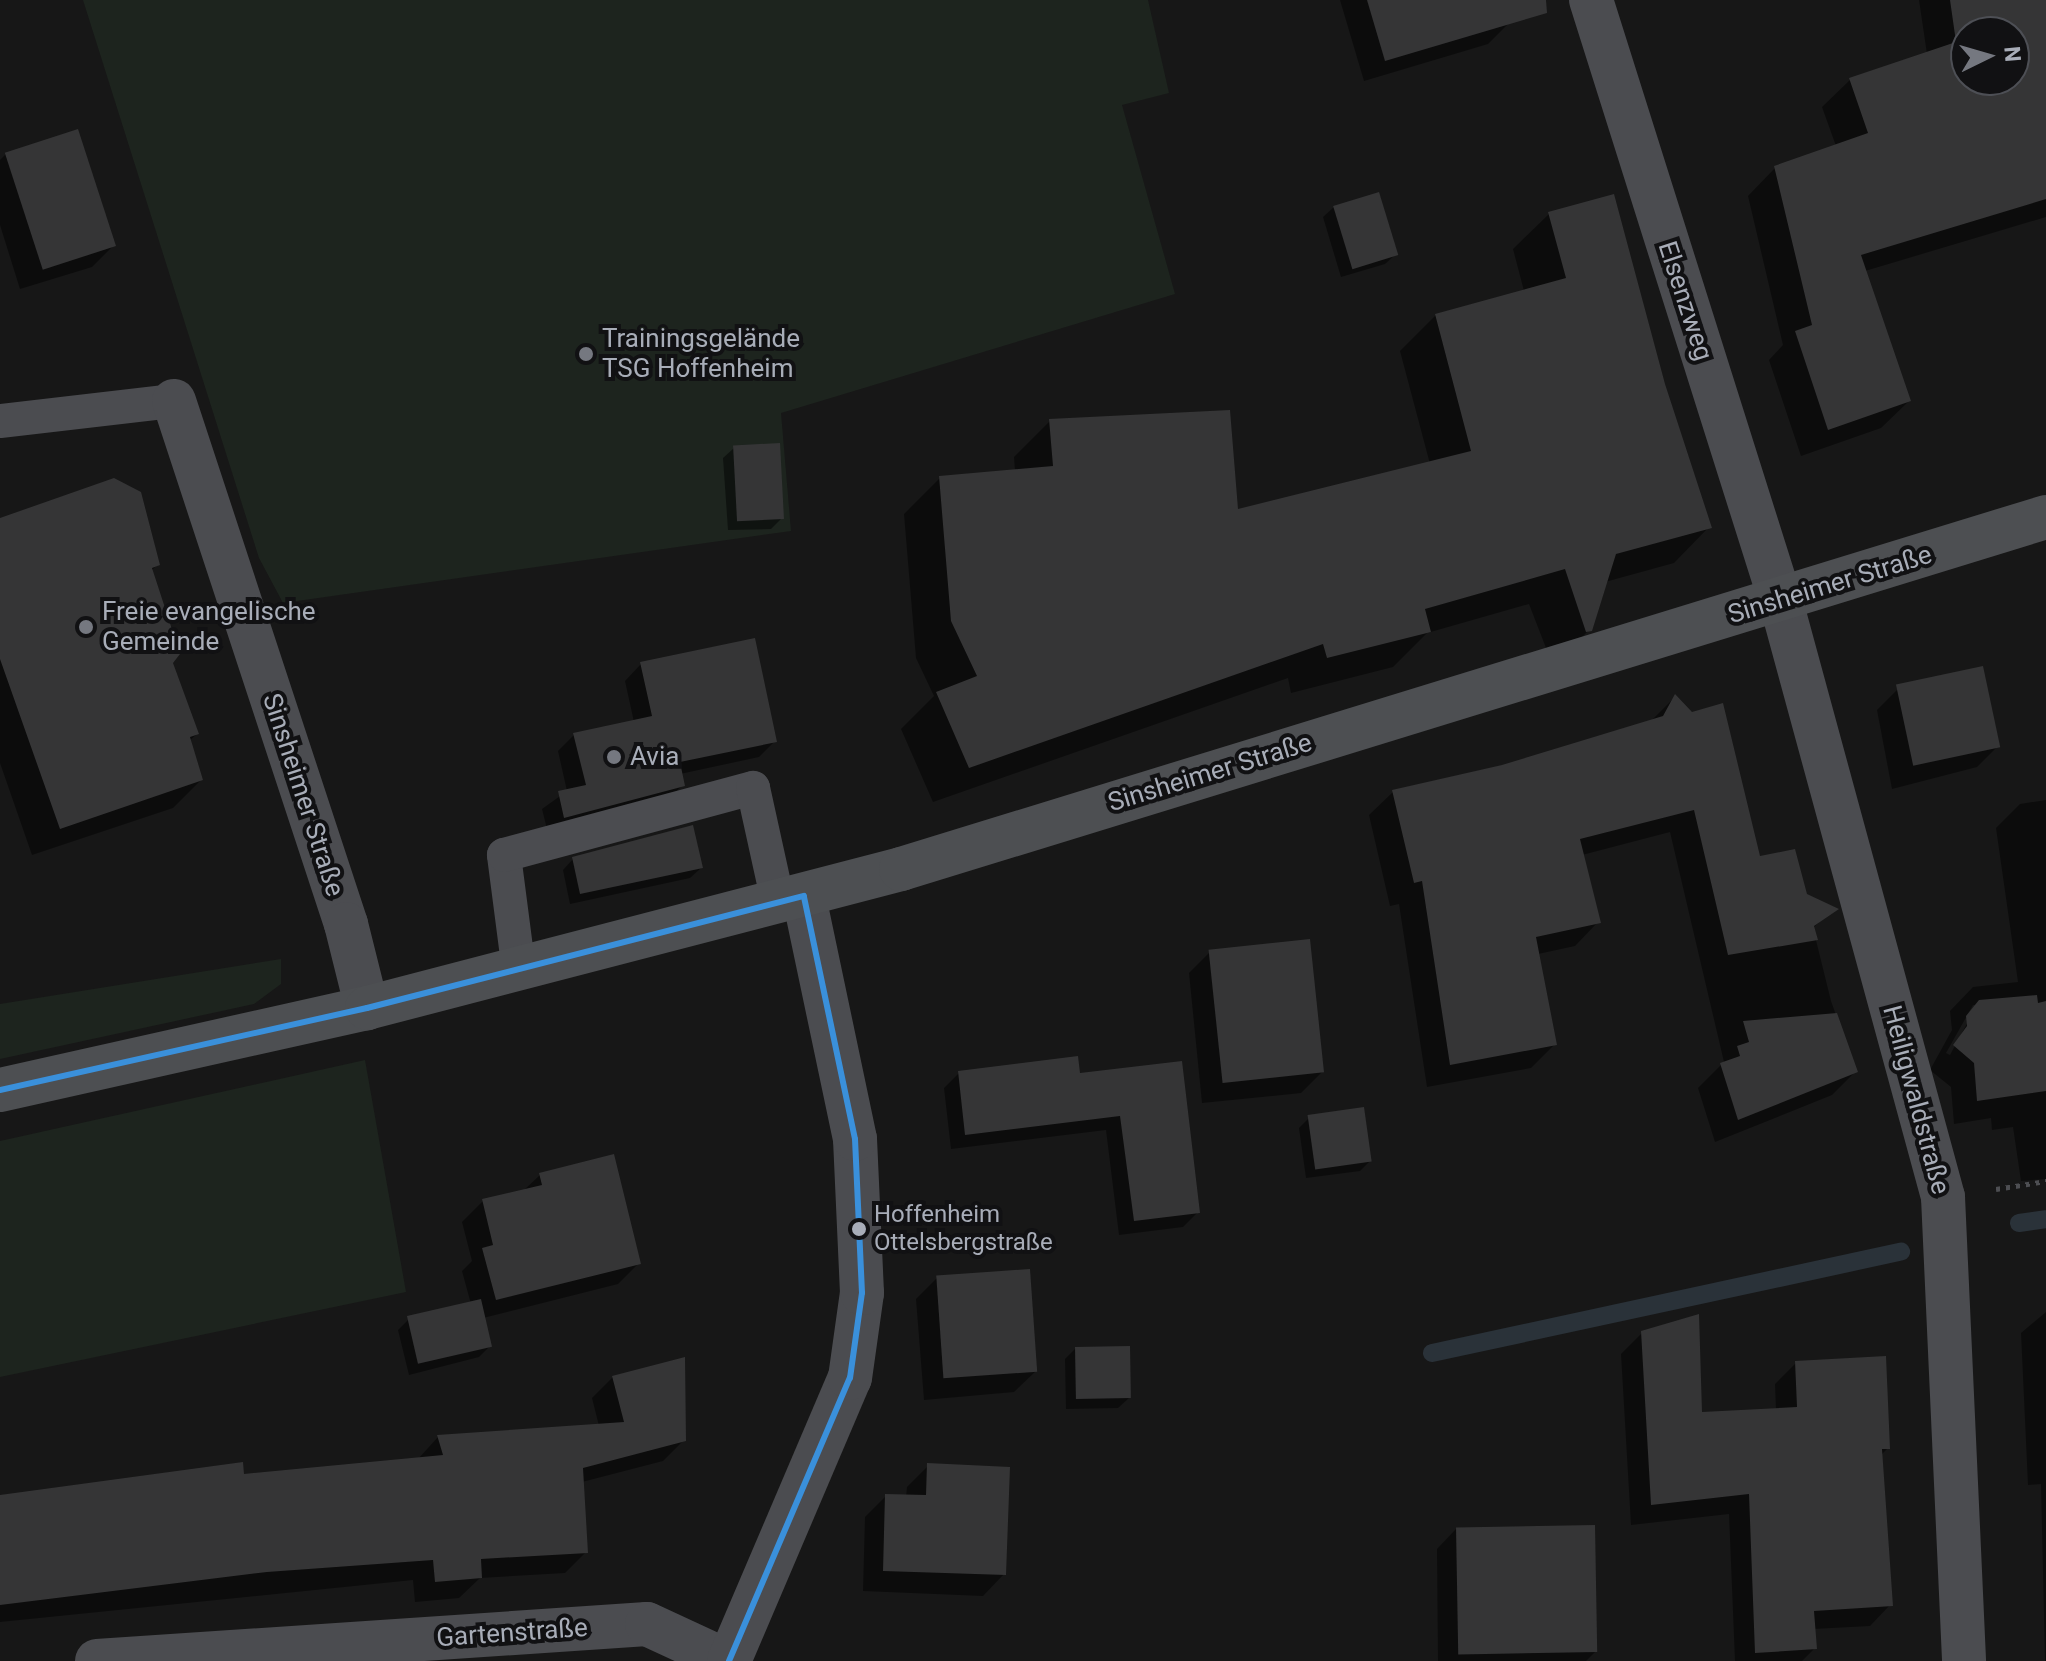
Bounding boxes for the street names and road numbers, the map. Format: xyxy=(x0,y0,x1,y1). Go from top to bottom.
street label: Elsenzweg xyxy=(1651,237,1719,365)
street label: Sinsheimer Straße xyxy=(1724,539,1936,631)
street label: Sinsheimer Straße xyxy=(255,690,351,900)
street label: Sinsheimer Straße xyxy=(1104,727,1316,819)
street label: Heiligwaldstraße xyxy=(1876,1002,1956,1198)
street label: Gartenstraße xyxy=(435,1612,589,1654)

